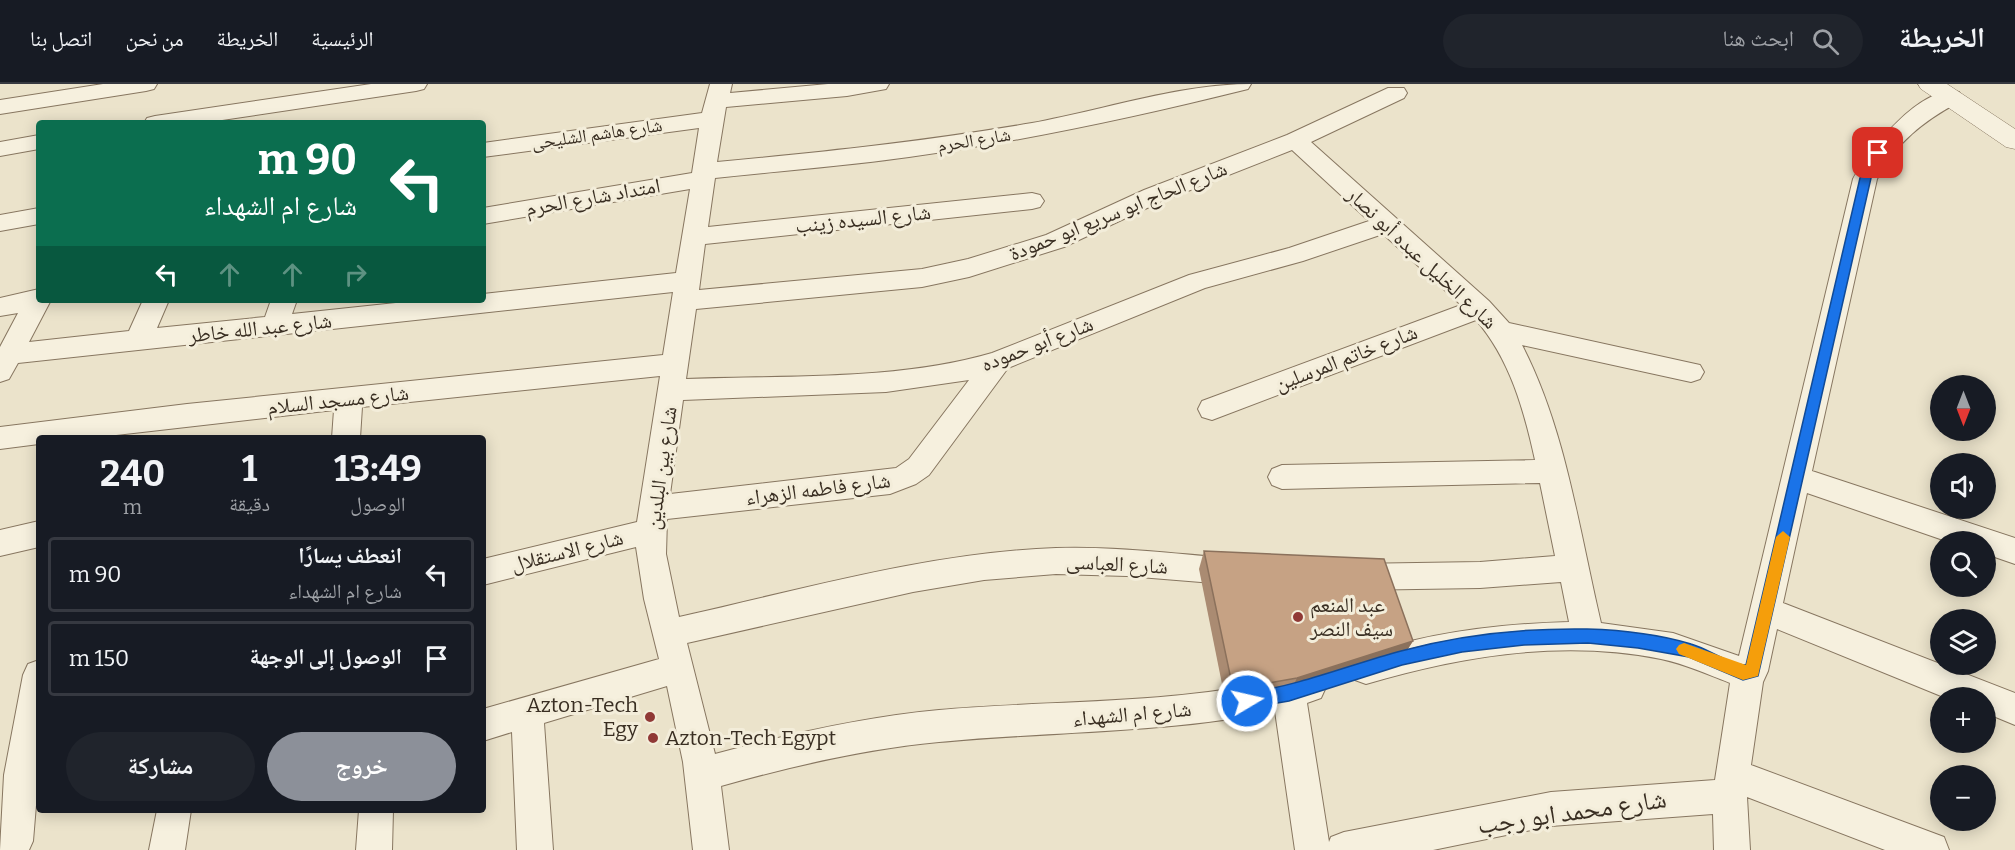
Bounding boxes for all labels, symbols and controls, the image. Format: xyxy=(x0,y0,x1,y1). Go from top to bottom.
search box xyxy=(1443,14,1863,68)
text: الخريطة xyxy=(1899,21,1985,54)
text: ابحث هنا xyxy=(1723,25,1794,52)
icon: search xyxy=(1809,25,1842,58)
text: اتصل بنا xyxy=(30,26,92,52)
text: من نحن xyxy=(125,26,183,52)
text: الخريطة xyxy=(216,26,278,52)
text: الرئيسية xyxy=(311,26,374,52)
street label: شارع هاشم الشليحى xyxy=(530,114,664,155)
street label: شارع الحرم xyxy=(936,123,1012,158)
pin xyxy=(1852,127,1903,178)
text: 90 m xyxy=(258,135,357,185)
icon: arrive xyxy=(1861,136,1894,169)
icon: left xyxy=(378,144,456,222)
street label: شارع الحاج ابو سريع ابو حمودة xyxy=(1005,155,1231,267)
street label: امتداد شارع الحرم xyxy=(524,172,663,223)
street label: شارع الخليل عبده أبو نصار xyxy=(1340,181,1503,335)
text: شارع ام الشهداء xyxy=(204,190,357,222)
street label: شارع السيده زينب xyxy=(794,199,932,239)
icon: left xyxy=(150,258,183,291)
icon: ahead xyxy=(213,258,246,291)
icon: ahead xyxy=(276,258,309,291)
icon: right xyxy=(339,258,372,291)
street label: شارع عبد الله خاطر xyxy=(186,308,333,349)
street label: شارع أبو حموده xyxy=(977,311,1097,377)
street label: شارع خاتم المرسلين xyxy=(1271,319,1421,398)
north arrow xyxy=(1930,375,1996,441)
map controls xyxy=(1930,375,1996,831)
street label: شارع مسجد السلام xyxy=(266,380,410,421)
street label: شارع بين البلدين xyxy=(639,405,683,531)
text: 1 xyxy=(242,447,257,491)
text: 13:49 xyxy=(334,447,422,491)
text: 240 xyxy=(100,452,165,496)
button: sound xyxy=(1930,453,1996,519)
street label: شارع فاطمه الزهراء xyxy=(744,467,892,511)
text: دقيقة xyxy=(229,492,270,516)
text: الوصول xyxy=(350,492,406,516)
text: m xyxy=(123,495,142,519)
street label: شارع الاستقلال xyxy=(508,524,626,578)
button: search xyxy=(1930,531,1996,597)
text: انعطف يسارًا xyxy=(298,542,402,569)
street label: شارع العباسى xyxy=(1065,548,1169,580)
icon: left xyxy=(420,558,453,591)
text: 90 m xyxy=(69,561,121,588)
text: شارع ام الشهداء xyxy=(289,579,402,603)
place label: عبد المنعم سيف النصر xyxy=(1309,592,1393,642)
button: layers xyxy=(1930,609,1996,675)
marker: عبد المنعم سيف النصر xyxy=(1291,610,1305,624)
icon: arrive xyxy=(420,642,453,675)
text: الوصول إلى الوجهة xyxy=(249,643,402,670)
text: 150 m xyxy=(69,645,129,672)
position arrow xyxy=(1215,669,1279,733)
button: + xyxy=(1930,687,1996,753)
place label: Azton-Tech Egy xyxy=(526,692,639,742)
street label: شارع ام الشهداء xyxy=(1072,696,1193,733)
marker: Azton-Tech Egy xyxy=(643,710,657,724)
place label: Azton-Tech Egypt xyxy=(665,725,837,751)
marker: Azton-Tech Egypt xyxy=(646,731,660,745)
button: مشاركة xyxy=(66,732,255,801)
button: خروج xyxy=(267,732,456,801)
button: − xyxy=(1930,765,1996,831)
street label: شارع محمد ابو رجب xyxy=(1475,783,1669,841)

